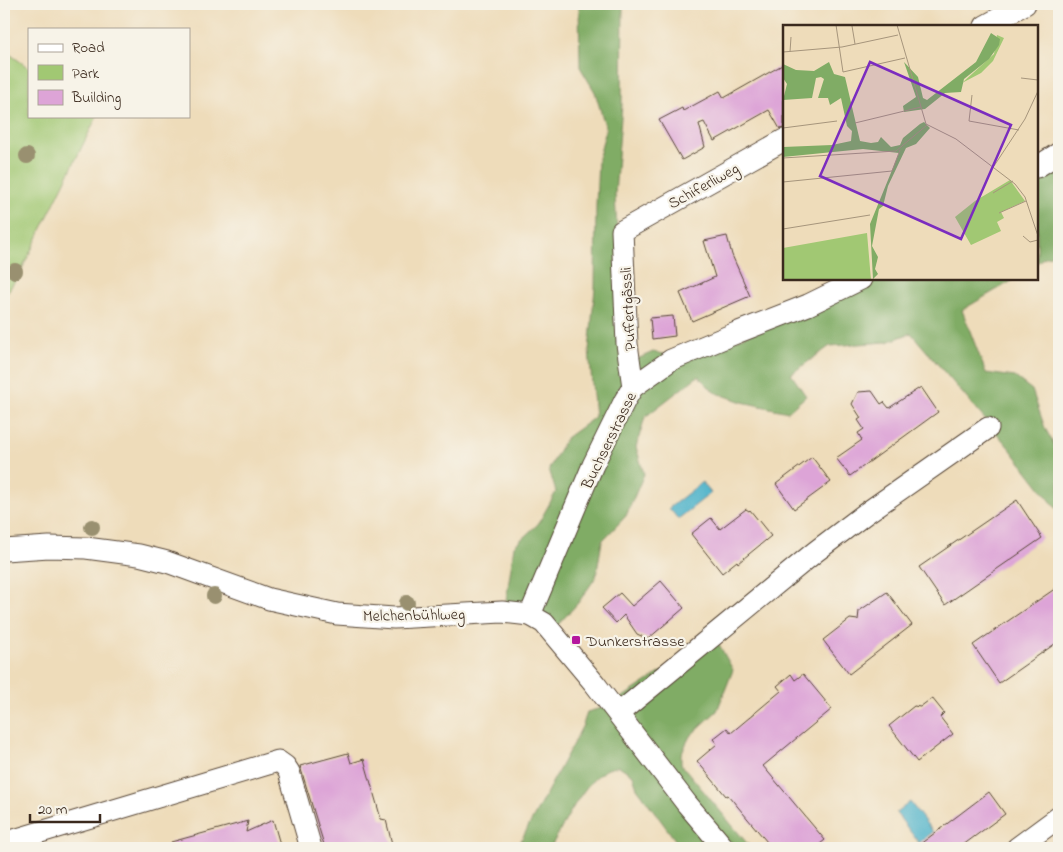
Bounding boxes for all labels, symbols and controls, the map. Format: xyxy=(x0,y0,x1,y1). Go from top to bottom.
inset map xyxy=(783,25,1038,280)
legend xyxy=(28,28,190,118)
text: Road xyxy=(72,37,105,59)
text: Park xyxy=(72,63,100,85)
text: Building xyxy=(71,87,121,110)
street label: Schiferliweg xyxy=(664,157,744,216)
street label: Puffertgässli xyxy=(615,266,643,351)
street label: Buchserstrasse xyxy=(575,387,644,494)
street label: Melchenbühlweg xyxy=(363,603,465,629)
place label: Dunkerstrasse xyxy=(585,630,685,654)
marker: Dunkerstrasse xyxy=(570,634,582,646)
scale bar xyxy=(30,792,100,824)
text: 20 m xyxy=(38,799,68,821)

